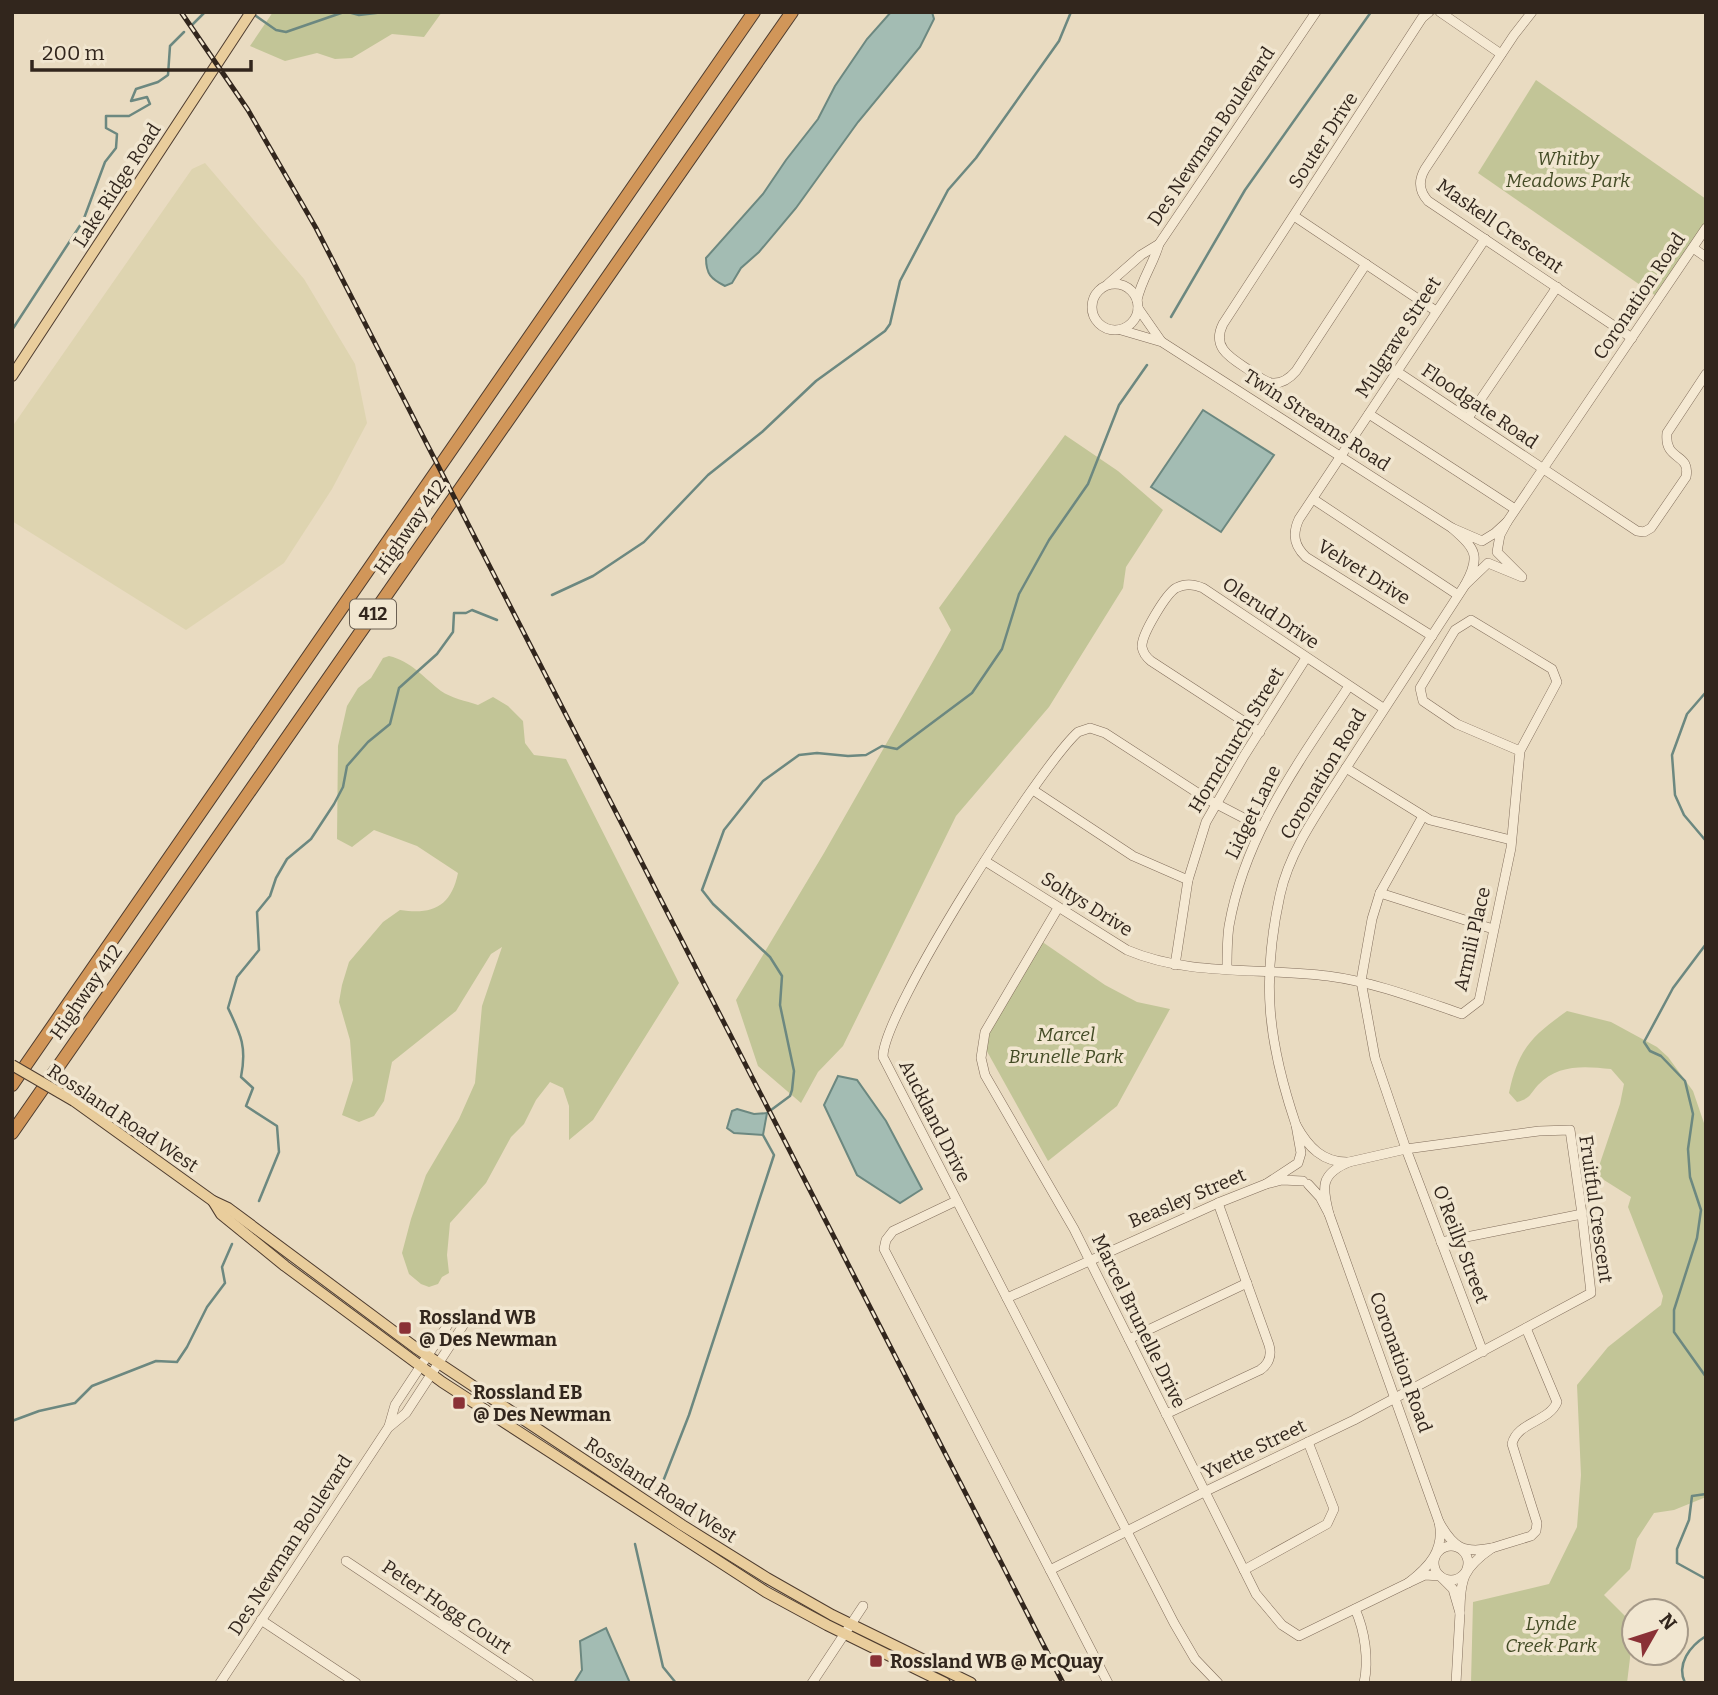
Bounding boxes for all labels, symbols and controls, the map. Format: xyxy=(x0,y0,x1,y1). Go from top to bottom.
scale bar xyxy=(32,28,250,72)
text: 200 m xyxy=(42,40,105,66)
street label: Des Newman Boulevard xyxy=(1143,42,1279,230)
street label: Souter Drive xyxy=(1283,88,1363,192)
street label: Lake Ridge Road xyxy=(68,119,166,251)
park label: Whitby Meadows Park xyxy=(1506,147,1631,192)
street label: Maskell Crescent xyxy=(1432,174,1568,278)
street label: Coronation Road xyxy=(1588,228,1690,364)
street label: Mulgrave Street xyxy=(1350,272,1446,402)
street label: Floodgate Road xyxy=(1417,359,1543,453)
street label: Twin Streams Road xyxy=(1240,364,1394,476)
street label: Highway 412 xyxy=(369,475,451,579)
street label: Velvet Drive xyxy=(1313,534,1415,610)
street label: Olerud Drive xyxy=(1218,572,1324,654)
road number: 412 xyxy=(350,600,396,628)
street label: Hornchurch Street xyxy=(1184,663,1289,817)
street label: Coronation Road xyxy=(1275,705,1371,843)
street label: Lidget Lane xyxy=(1220,761,1286,863)
street label: Soltys Drive xyxy=(1037,867,1137,941)
street label: Armili Place xyxy=(1449,885,1495,993)
street label: Highway 412 xyxy=(45,940,127,1044)
park label: Marcel Brunelle Park xyxy=(1008,1023,1124,1068)
street label: Auckland Drive xyxy=(894,1056,976,1186)
street label: Rossland Road West xyxy=(43,1059,203,1177)
street label: Fruitful Crescent xyxy=(1574,1134,1618,1284)
street label: Beasley Street xyxy=(1125,1163,1249,1233)
street label: O'Reilly Street xyxy=(1428,1182,1494,1306)
street label: Marcel Brunelle Drive xyxy=(1087,1230,1191,1412)
street label: Coronation Road xyxy=(1365,1289,1437,1435)
place label: Rossland WB @ Des Newman xyxy=(419,1306,558,1351)
marker: Rossland WB @ Des Newman xyxy=(397,1320,413,1336)
place label: Rossland EB @ Des Newman xyxy=(473,1381,612,1426)
marker: Rossland EB @ Des Newman xyxy=(451,1395,467,1411)
street label: Yvette Street xyxy=(1198,1414,1310,1484)
street label: Rossland Road West xyxy=(581,1432,741,1548)
street label: Des Newman Boulevard xyxy=(223,1450,357,1640)
street label: Peter Hogg Court xyxy=(378,1555,516,1659)
north arrow xyxy=(1620,1597,1690,1667)
text: N xyxy=(1654,1609,1682,1635)
park label: Lynde Creek Park xyxy=(1505,1612,1597,1657)
place label: Rossland WB @ McQuay xyxy=(890,1650,1104,1673)
marker: Rossland WB @ McQuay xyxy=(868,1653,884,1669)

